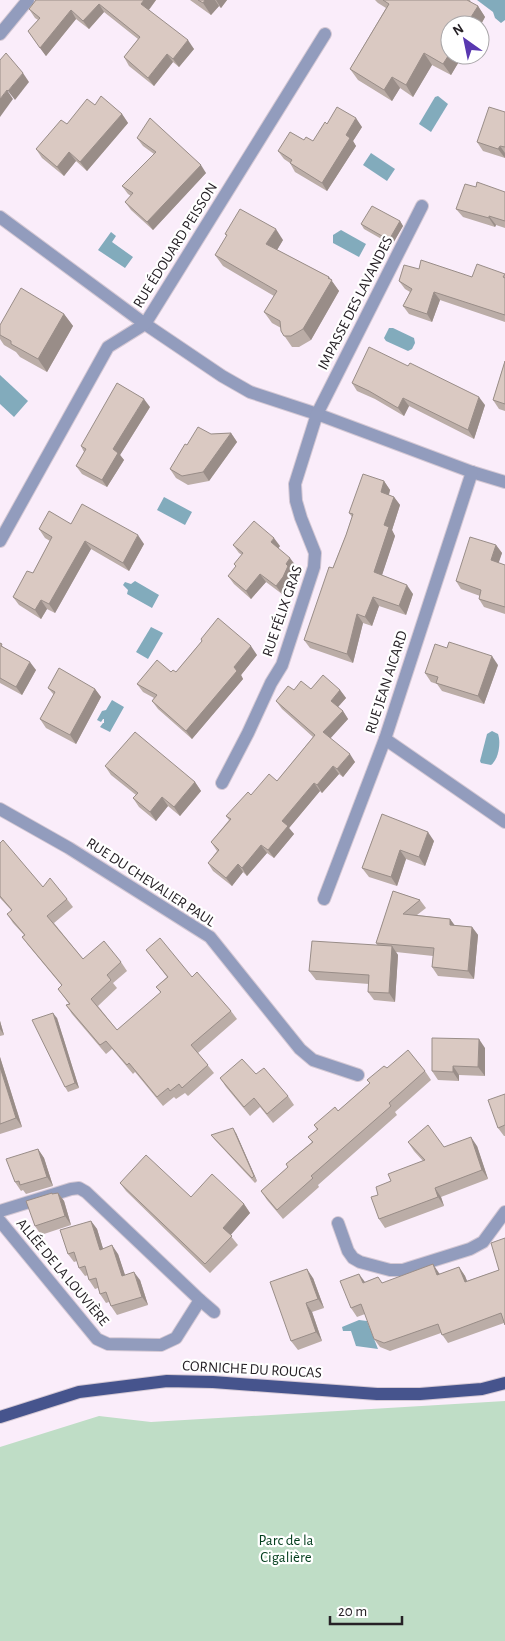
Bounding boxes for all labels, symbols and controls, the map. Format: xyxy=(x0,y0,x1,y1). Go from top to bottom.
north arrow xyxy=(440,15,490,65)
text: N xyxy=(451,21,466,38)
street label: RUE ÉDOUARD PEISSON xyxy=(129,179,220,311)
street label: IMPASSE DES LAVANDES xyxy=(315,234,396,372)
street label: RUE FÉLIX GRAS xyxy=(258,563,305,659)
street label: RUE JEAN AICARD xyxy=(363,629,410,736)
street label: RUE DU CHEVALIER PAUL xyxy=(84,835,218,930)
street label: ALLÉE DE LA LOUVIÈRE xyxy=(14,1215,113,1329)
street label: CORNICHE DU ROUCAS xyxy=(182,1358,322,1381)
park label: Parc de la Cigalière xyxy=(258,1533,314,1565)
scale bar xyxy=(330,1594,402,1626)
text: 20 m xyxy=(338,1604,367,1619)

